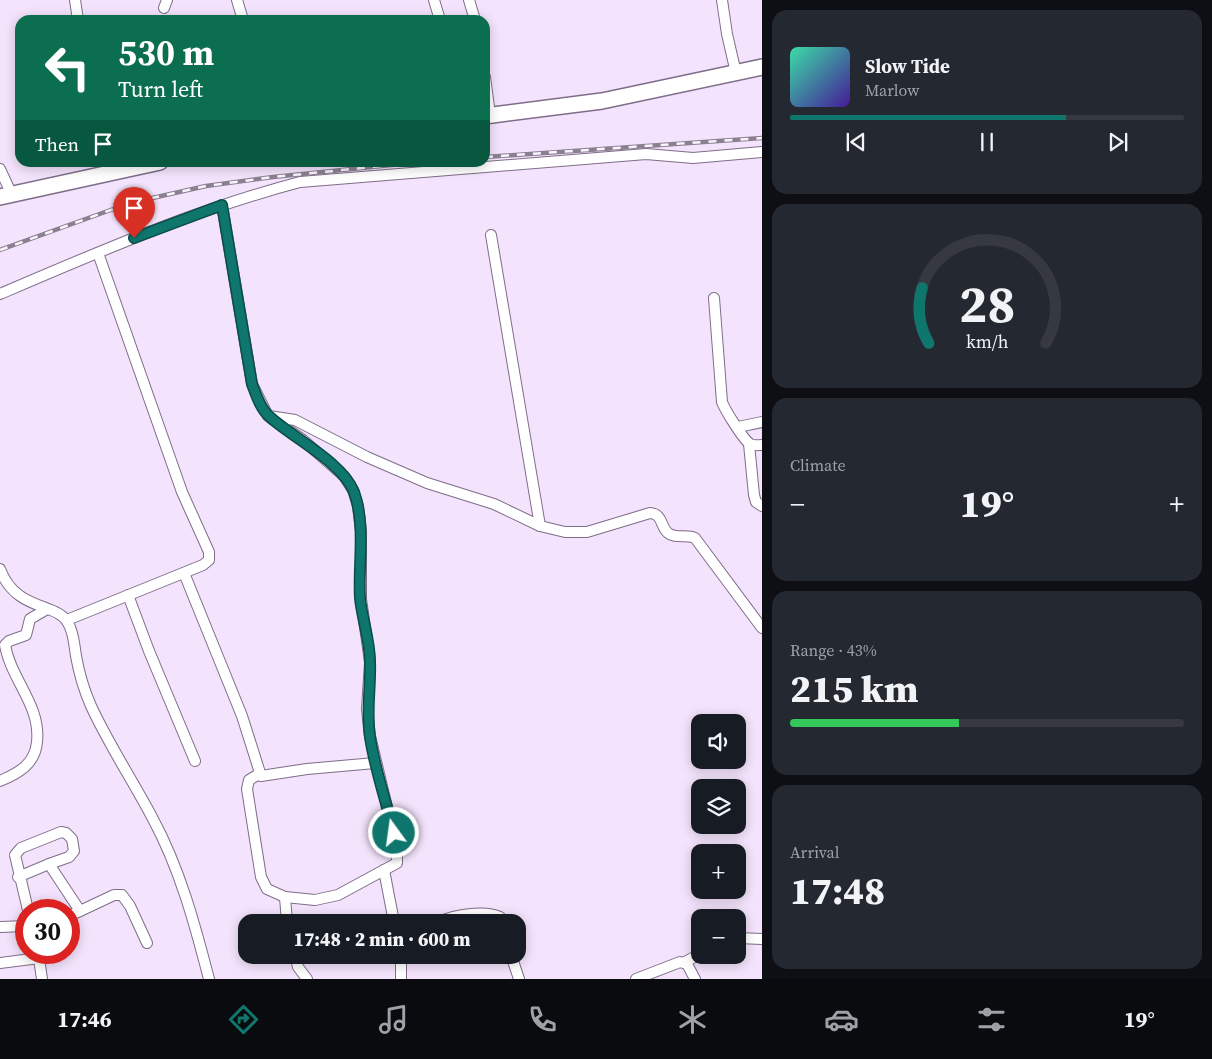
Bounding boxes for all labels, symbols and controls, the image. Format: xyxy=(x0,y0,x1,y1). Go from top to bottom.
text: 530 m xyxy=(118,29,214,77)
icon: left xyxy=(35,35,100,100)
text: Slow Tide xyxy=(865,53,950,79)
text: Turn left xyxy=(118,74,203,104)
text: Marlow xyxy=(865,79,920,101)
icon: previous xyxy=(842,128,870,156)
icon: pause xyxy=(973,128,1001,156)
icon: next xyxy=(1104,128,1132,156)
icon: arrive xyxy=(89,130,117,158)
text: Then xyxy=(35,131,79,157)
pin xyxy=(113,187,155,238)
icon: arrive xyxy=(120,194,148,222)
text: 28 xyxy=(959,268,1015,339)
text: km/h xyxy=(966,329,1009,354)
text: Climate xyxy=(790,454,846,476)
text: 19° xyxy=(960,478,1014,530)
text: − xyxy=(790,485,805,523)
text: + xyxy=(1169,485,1184,523)
text: Range · 43% xyxy=(790,639,877,661)
text: 215 km xyxy=(790,663,918,715)
map controls xyxy=(691,714,746,964)
button: sound xyxy=(691,714,746,769)
button: layers xyxy=(691,779,746,834)
position arrow xyxy=(367,806,419,858)
text: Arrival xyxy=(790,841,839,863)
button: + xyxy=(691,844,746,899)
text: 17:48 xyxy=(790,865,885,917)
speed limit sign: 30 xyxy=(15,899,80,964)
button: − xyxy=(691,909,746,964)
text: 17:48 · 2 min · 600 m xyxy=(293,926,471,952)
icon: directions xyxy=(226,1002,261,1037)
icon: music xyxy=(376,1002,411,1037)
icon: phone xyxy=(525,1002,560,1037)
icon: climate xyxy=(675,1002,710,1037)
icon: car xyxy=(824,1002,859,1037)
icon: filters xyxy=(974,1002,1009,1037)
text: 17:46 xyxy=(57,1004,112,1034)
text: 19° xyxy=(1124,1004,1155,1034)

